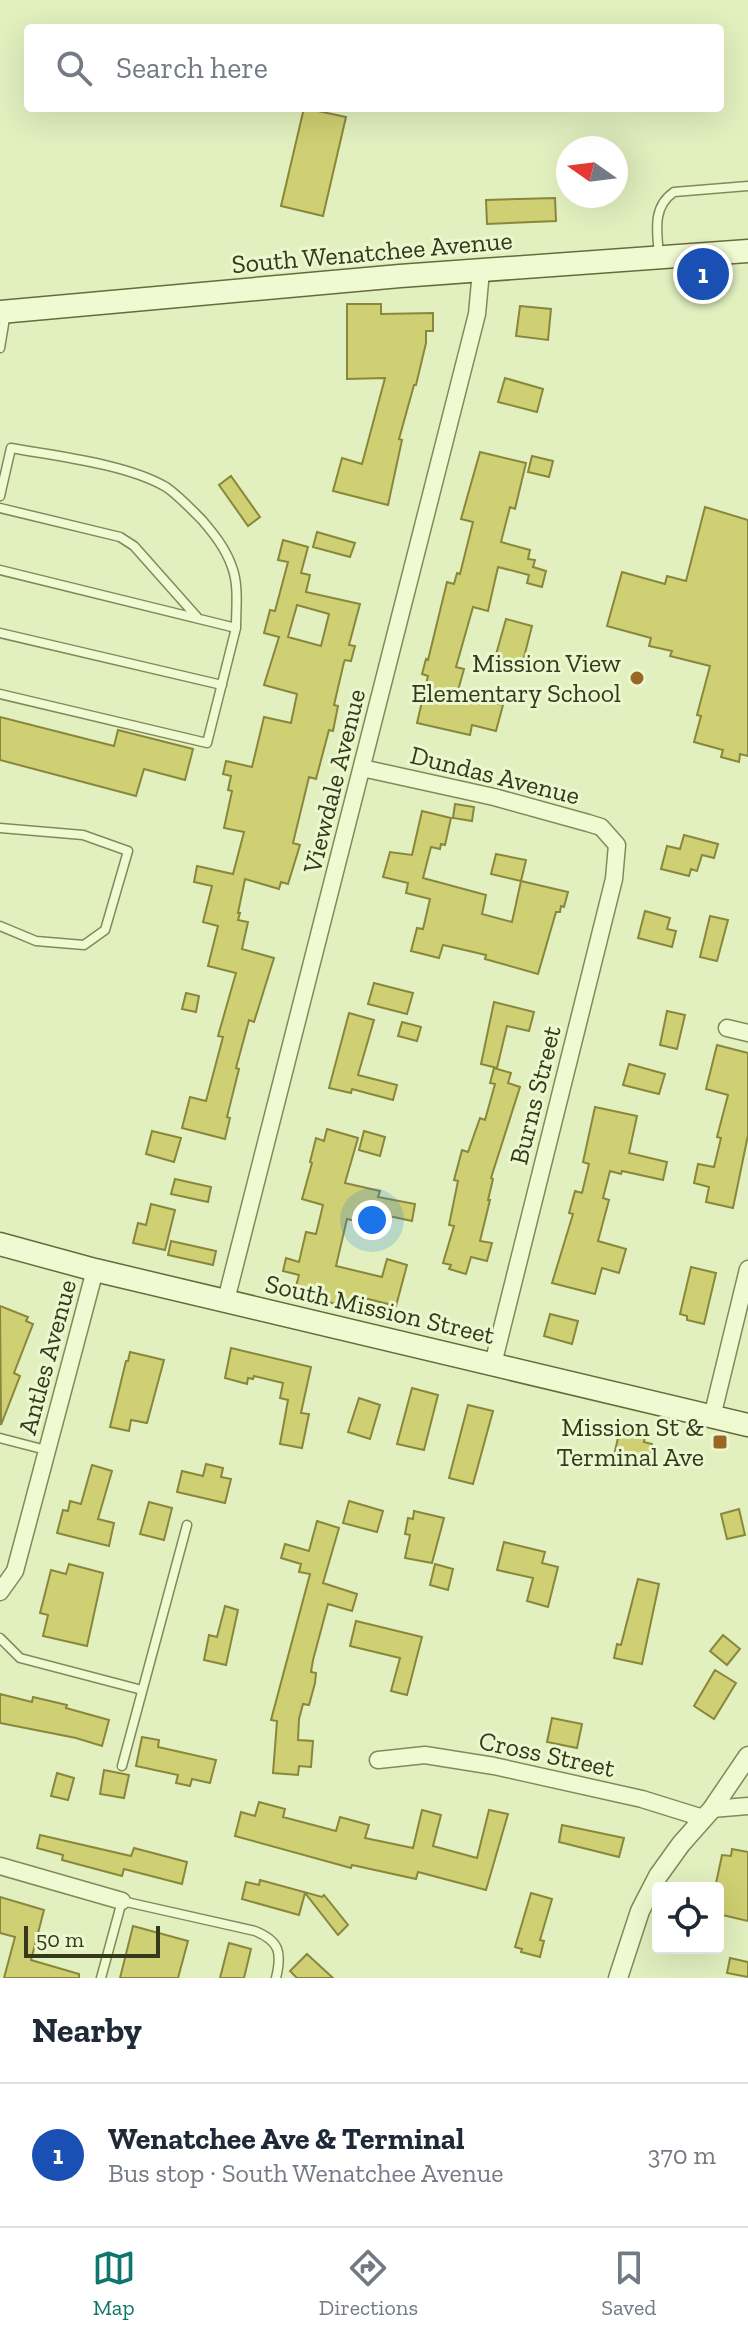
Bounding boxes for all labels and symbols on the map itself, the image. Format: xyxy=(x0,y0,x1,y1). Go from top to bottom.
north arrow xyxy=(556,136,628,208)
street label: South Wenatchee Avenue xyxy=(230,224,514,280)
pin: 1 xyxy=(677,244,729,304)
place label: Mission View Elementary School xyxy=(411,647,621,709)
marker: Mission View Elementary School xyxy=(628,669,646,687)
street label: Viewdale Avenue xyxy=(295,686,372,877)
street label: Dundas Avenue xyxy=(407,738,583,812)
street label: Burns Street xyxy=(502,1022,568,1168)
your location xyxy=(352,1200,392,1240)
street label: South Mission Street xyxy=(262,1267,498,1351)
street label: Antles Avenue xyxy=(11,1276,83,1438)
place label: Mission St & Terminal Ave xyxy=(557,1411,704,1473)
marker: Mission St & Terminal Ave xyxy=(711,1433,729,1451)
street label: Cross Street xyxy=(476,1724,618,1784)
scale bar xyxy=(24,1922,160,1958)

